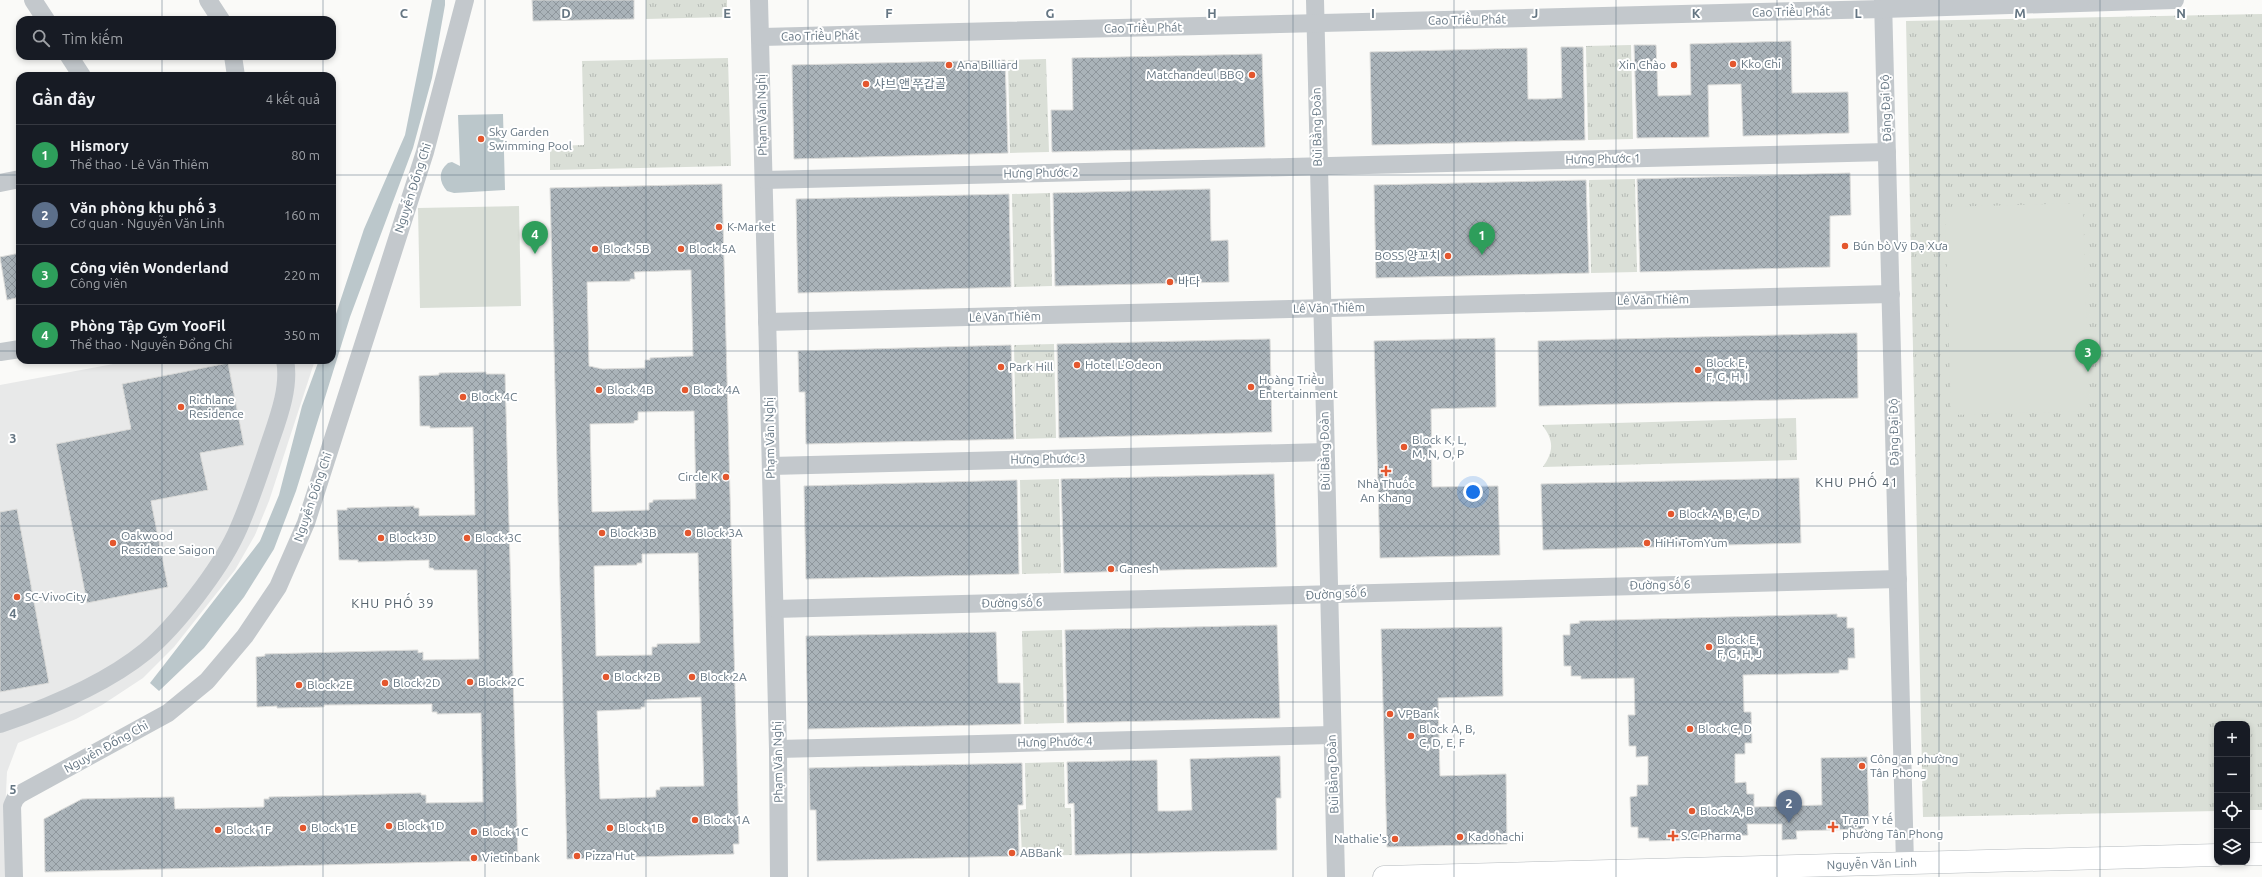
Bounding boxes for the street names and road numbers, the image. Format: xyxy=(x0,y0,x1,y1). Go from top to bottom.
street label: Cao Triều Phát xyxy=(1752,3,1830,19)
street label: Cao Triều Phát xyxy=(1428,11,1506,27)
street label: Cao Triều Phát xyxy=(1104,19,1182,35)
street label: Cao Triều Phát xyxy=(781,27,859,43)
street label: Phạm Văn Nghị xyxy=(754,74,770,156)
street label: Đặng Đại Độ xyxy=(1878,74,1894,142)
street label: Bùi Bằng Đoàn xyxy=(1309,87,1324,167)
street label: Nguyễn Đổng Chi xyxy=(391,141,433,234)
street label: Hưng Phước 1 xyxy=(1565,151,1641,166)
street label: Hưng Phước 2 xyxy=(1003,165,1079,180)
street label: Lê Văn Thiêm xyxy=(1617,292,1689,307)
street label: Lê Văn Thiêm xyxy=(1293,300,1365,315)
street label: Lê Văn Thiêm xyxy=(969,309,1041,324)
street label: Phạm Văn Nghị xyxy=(762,397,778,479)
street label: Đặng Đại Độ xyxy=(1886,398,1902,466)
street label: Bùi Bằng Đoàn xyxy=(1317,411,1332,491)
street label: Nguyễn Đổng Chi xyxy=(290,450,334,543)
street label: Hưng Phước 3 xyxy=(1010,451,1086,466)
street label: Đường số 6 xyxy=(1629,577,1691,592)
street label: Đường số 6 xyxy=(1305,584,1367,602)
street label: Đường số 6 xyxy=(981,595,1043,610)
street label: Nguyễn Đổng Chi xyxy=(61,717,150,775)
street label: Phạm Văn Nghị xyxy=(770,721,786,803)
street label: Hưng Phước 4 xyxy=(1017,734,1093,749)
street label: Bùi Bằng Đoàn xyxy=(1324,734,1340,814)
street label: Nguyễn Văn Linh xyxy=(1827,856,1917,871)

